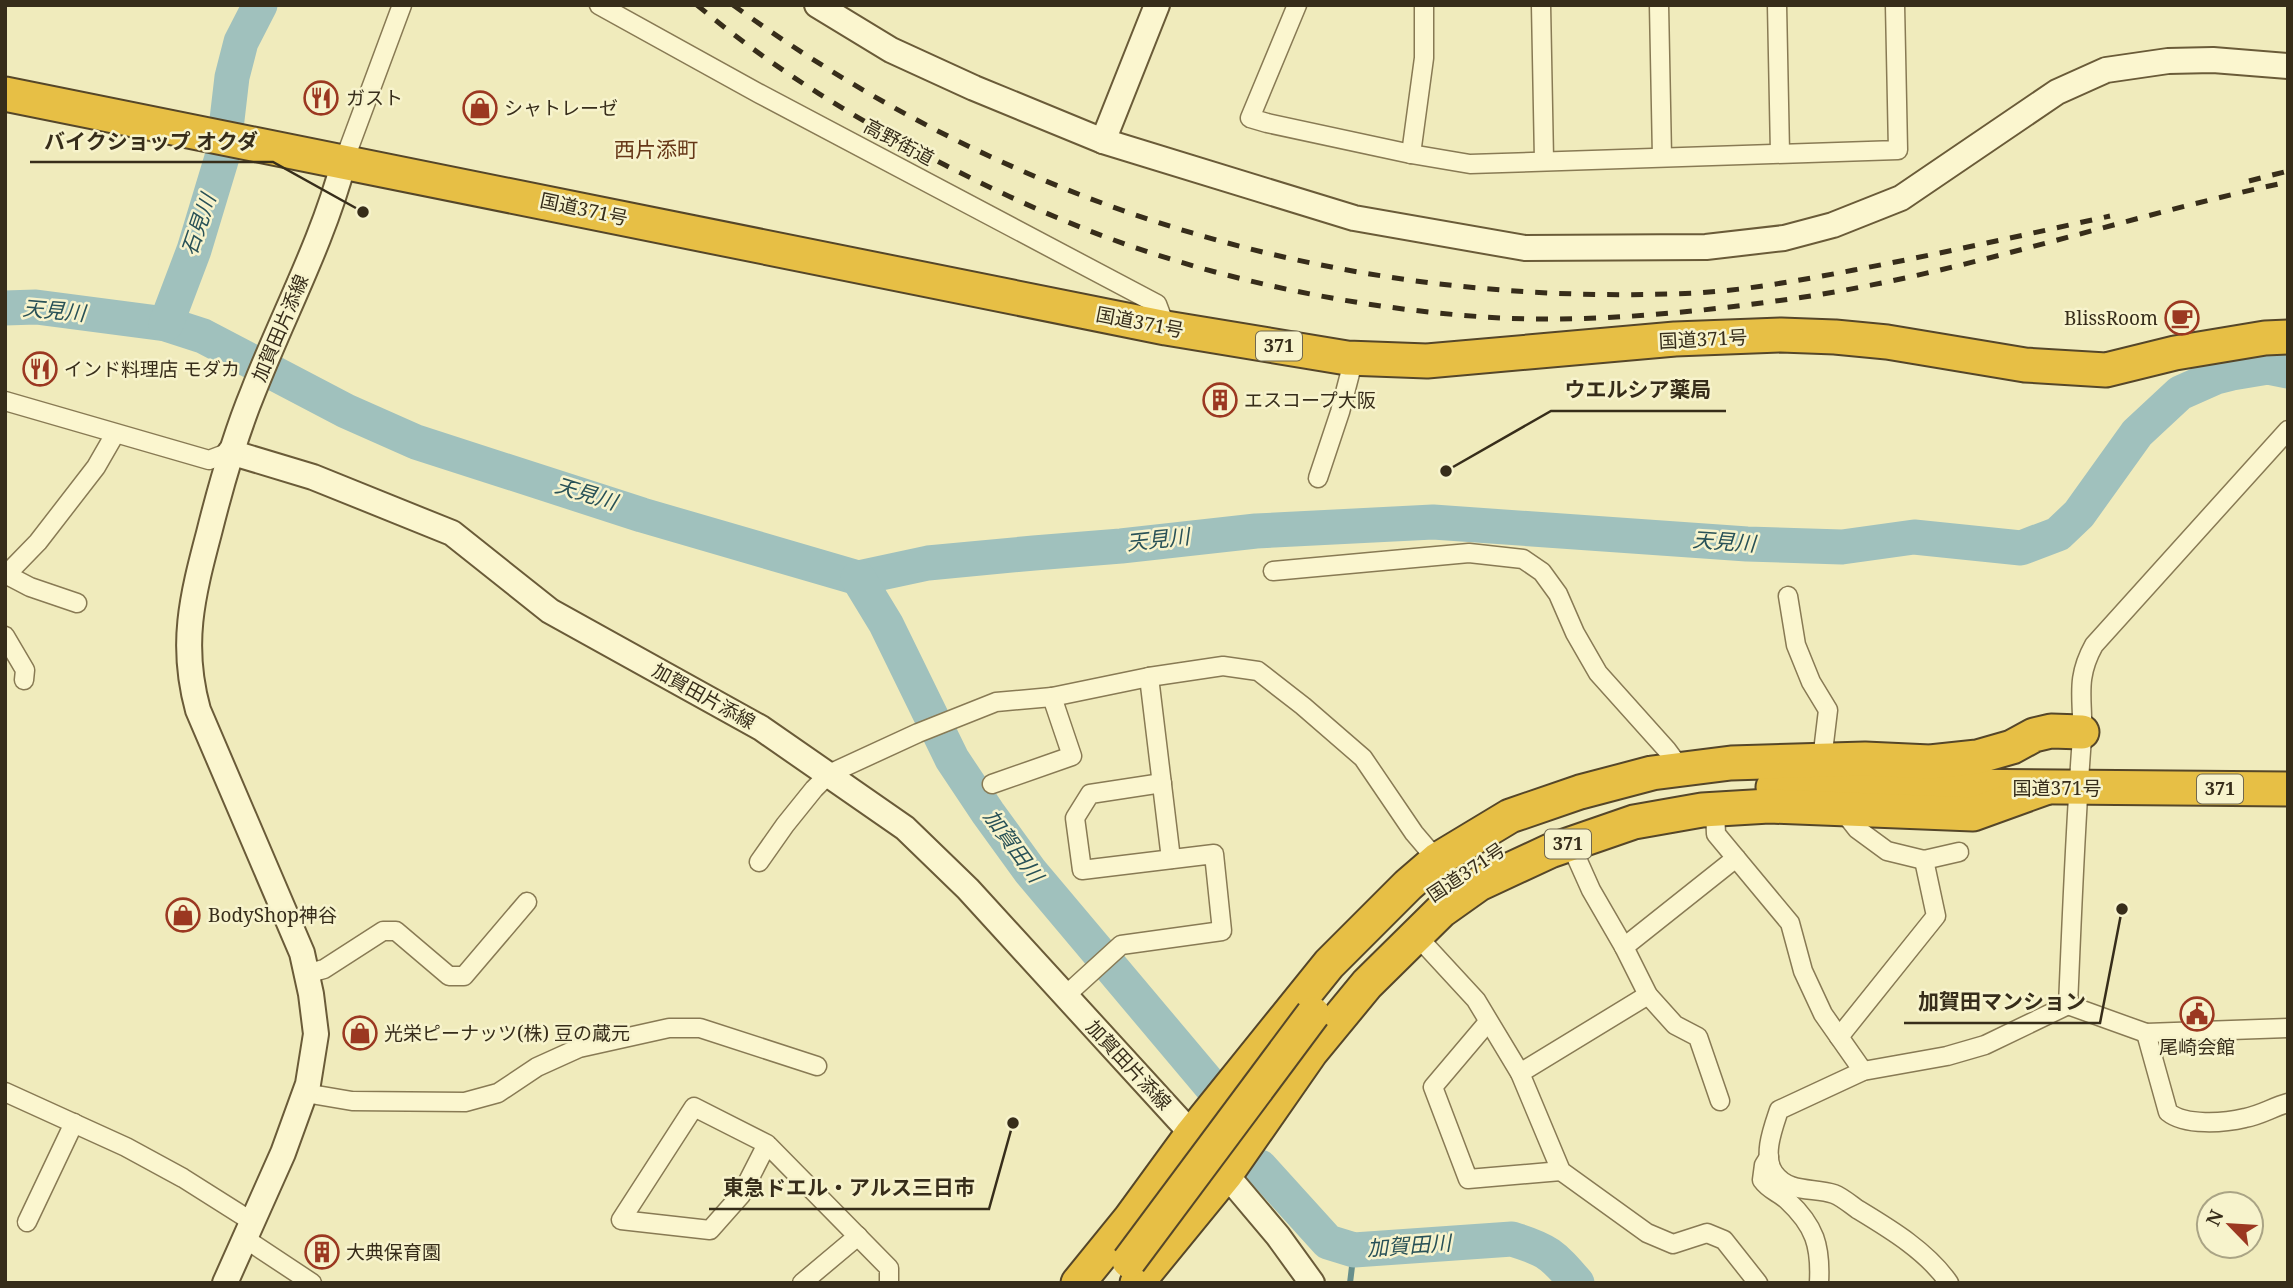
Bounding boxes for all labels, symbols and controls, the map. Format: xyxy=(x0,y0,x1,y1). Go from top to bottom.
restaurant icon: ガスト xyxy=(302,79,340,117)
place label: ガスト xyxy=(346,85,403,111)
shop icon: シャトレーゼ xyxy=(461,89,499,127)
place label: シャトレーゼ xyxy=(504,95,618,121)
street label: 高野街道 xyxy=(859,113,939,171)
callout: バイクショップ オクダ xyxy=(30,120,273,162)
text: バイクショップ オクダ xyxy=(44,127,258,155)
district label: 西片添町 xyxy=(614,135,698,163)
street label: 国道371号 xyxy=(538,187,630,231)
water label: 石見川 xyxy=(175,188,222,259)
street label: 加賀田片添線 xyxy=(246,270,314,386)
water label: 天見川 xyxy=(21,293,89,327)
cafe icon: BlissRoom xyxy=(2163,299,2201,337)
street label: 国道371号 xyxy=(1094,301,1186,343)
place label: BlissRoom xyxy=(2064,305,2158,331)
street label: 国道371号 xyxy=(1658,324,1748,354)
road number: 371 xyxy=(1256,332,1302,360)
restaurant icon: インド料理店 モダカ xyxy=(21,350,59,388)
place label: インド料理店 モダカ xyxy=(64,356,240,382)
callout: ウエルシア薬局 xyxy=(1551,369,1726,411)
text: ウエルシア薬局 xyxy=(1565,375,1712,403)
building icon: エスコープ大阪 xyxy=(1201,381,1239,419)
place label: エスコープ大阪 xyxy=(1244,387,1376,413)
water label: 天見川 xyxy=(552,470,622,516)
water label: 天見川 xyxy=(1125,522,1193,556)
water label: 天見川 xyxy=(1692,525,1758,557)
street label: 加賀田片添線 xyxy=(648,657,760,735)
road number: 371 xyxy=(2197,774,2243,804)
street label: 国道371号 xyxy=(2013,775,2101,801)
water label: 加賀田川 xyxy=(978,803,1051,889)
road number: 371 xyxy=(1545,830,1591,858)
street label: 国道371号 xyxy=(1422,836,1510,908)
shop icon: BodyShop神谷 xyxy=(164,896,202,934)
place label: BodyShop神谷 xyxy=(208,902,337,928)
callout: 加賀田マンション xyxy=(1904,981,2100,1023)
text: 加賀田マンション xyxy=(1918,987,2086,1015)
public building icon: 尾崎会館 xyxy=(2178,995,2216,1033)
shop icon: 光栄ピーナッツ(株) 豆の蔵元 xyxy=(341,1014,379,1052)
street label: 加賀田片添線 xyxy=(1081,1014,1177,1116)
place label: 光栄ピーナッツ(株) 豆の蔵元 xyxy=(384,1020,630,1046)
place label: 尾崎会館 xyxy=(2159,1034,2235,1060)
callout: 東急ドエル・アルス三日市 xyxy=(709,1167,989,1209)
text: 東急ドエル・アルス三日市 xyxy=(723,1173,975,1201)
north arrow xyxy=(2195,1190,2265,1260)
text: N xyxy=(2200,1206,2230,1230)
water label: 加賀田川 xyxy=(1366,1228,1454,1262)
building icon: 大典保育園 xyxy=(303,1233,341,1271)
place label: 大典保育園 xyxy=(346,1239,441,1265)

